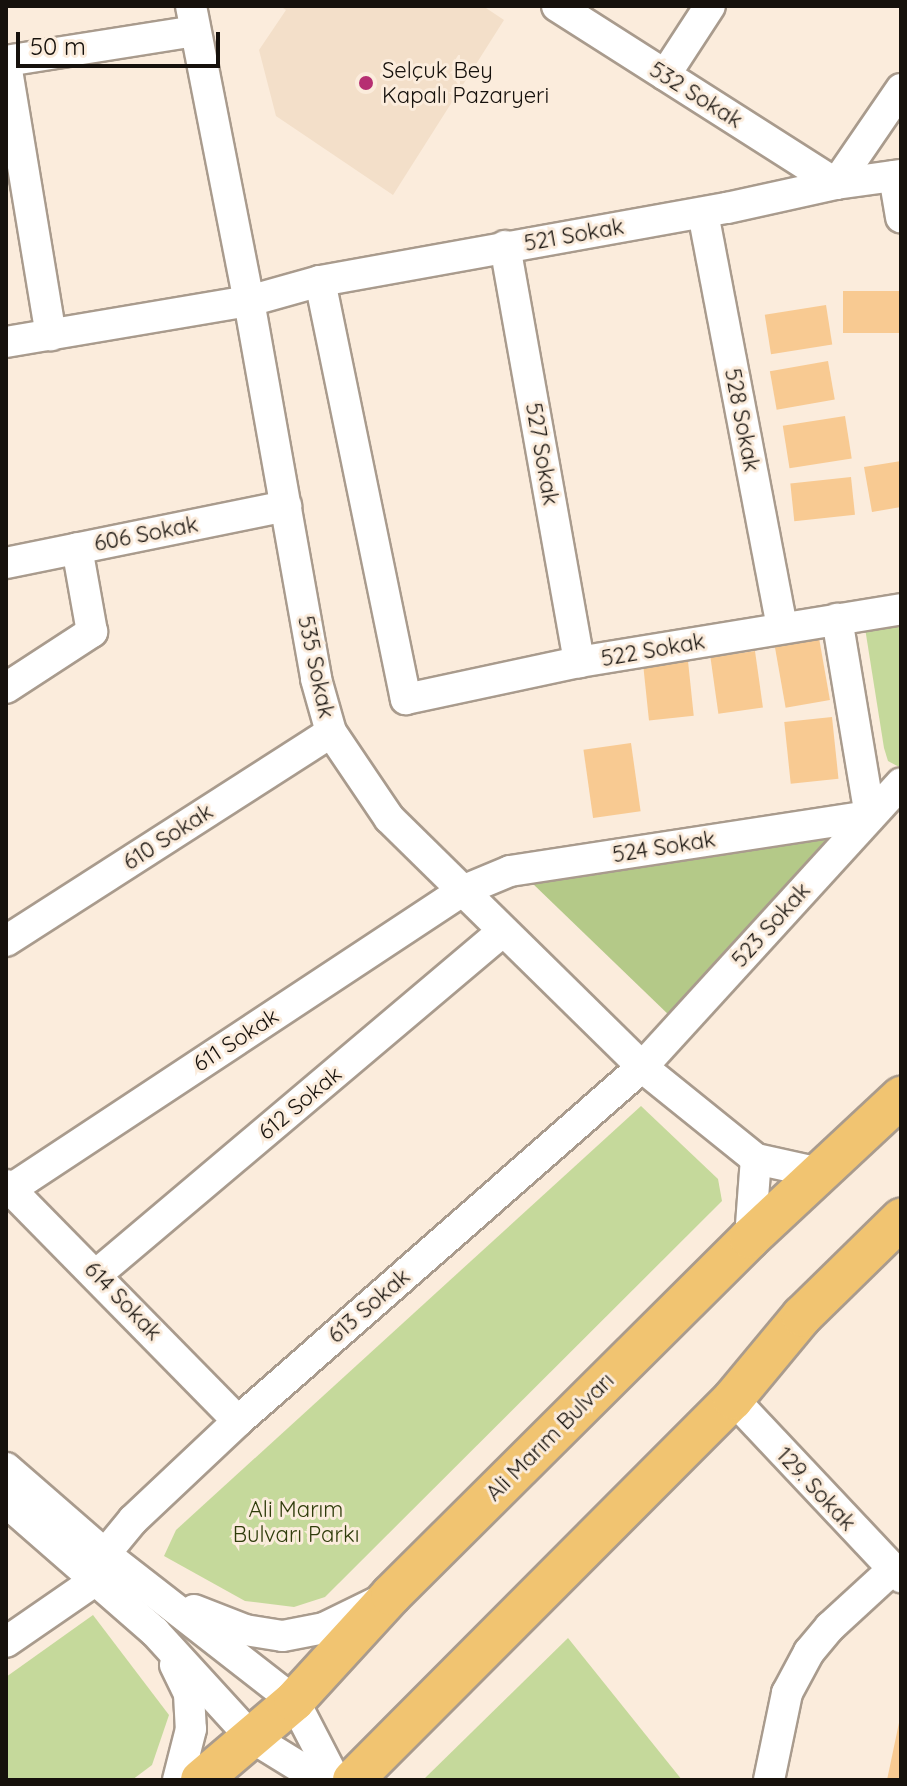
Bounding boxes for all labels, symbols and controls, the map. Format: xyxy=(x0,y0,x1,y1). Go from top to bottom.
scale bar xyxy=(20,16,224,66)
text: 50 m xyxy=(30,31,86,61)
street label: 532 Sokak xyxy=(645,56,747,134)
place label: Selçuk Bey Kapalı Pazaryeri xyxy=(382,57,549,108)
marker: Selçuk Bey Kapalı Pazaryeri xyxy=(357,74,375,92)
street label: 521 Sokak xyxy=(522,213,626,257)
street label: 528 Sokak xyxy=(719,366,765,474)
street label: 527 Sokak xyxy=(520,401,564,507)
street label: 606 Sokak xyxy=(92,511,200,557)
street label: 535 Sokak xyxy=(292,613,340,721)
street label: 522 Sokak xyxy=(599,628,707,672)
street label: 610 Sokak xyxy=(118,798,218,876)
street label: 524 Sokak xyxy=(611,826,717,868)
street label: 523 Sokak xyxy=(726,877,816,973)
street label: 611 Sokak xyxy=(188,1003,284,1077)
street label: 612 Sokak xyxy=(253,1061,347,1145)
street label: 614 Sokak xyxy=(79,1256,167,1346)
street label: 613 Sokak xyxy=(323,1263,415,1349)
street label: Ali Marım Bulvarı xyxy=(480,1367,620,1507)
street label: 129. Sokak xyxy=(771,1442,861,1536)
park label: Ali Marım Bulvarı Parkı xyxy=(233,1496,359,1548)

